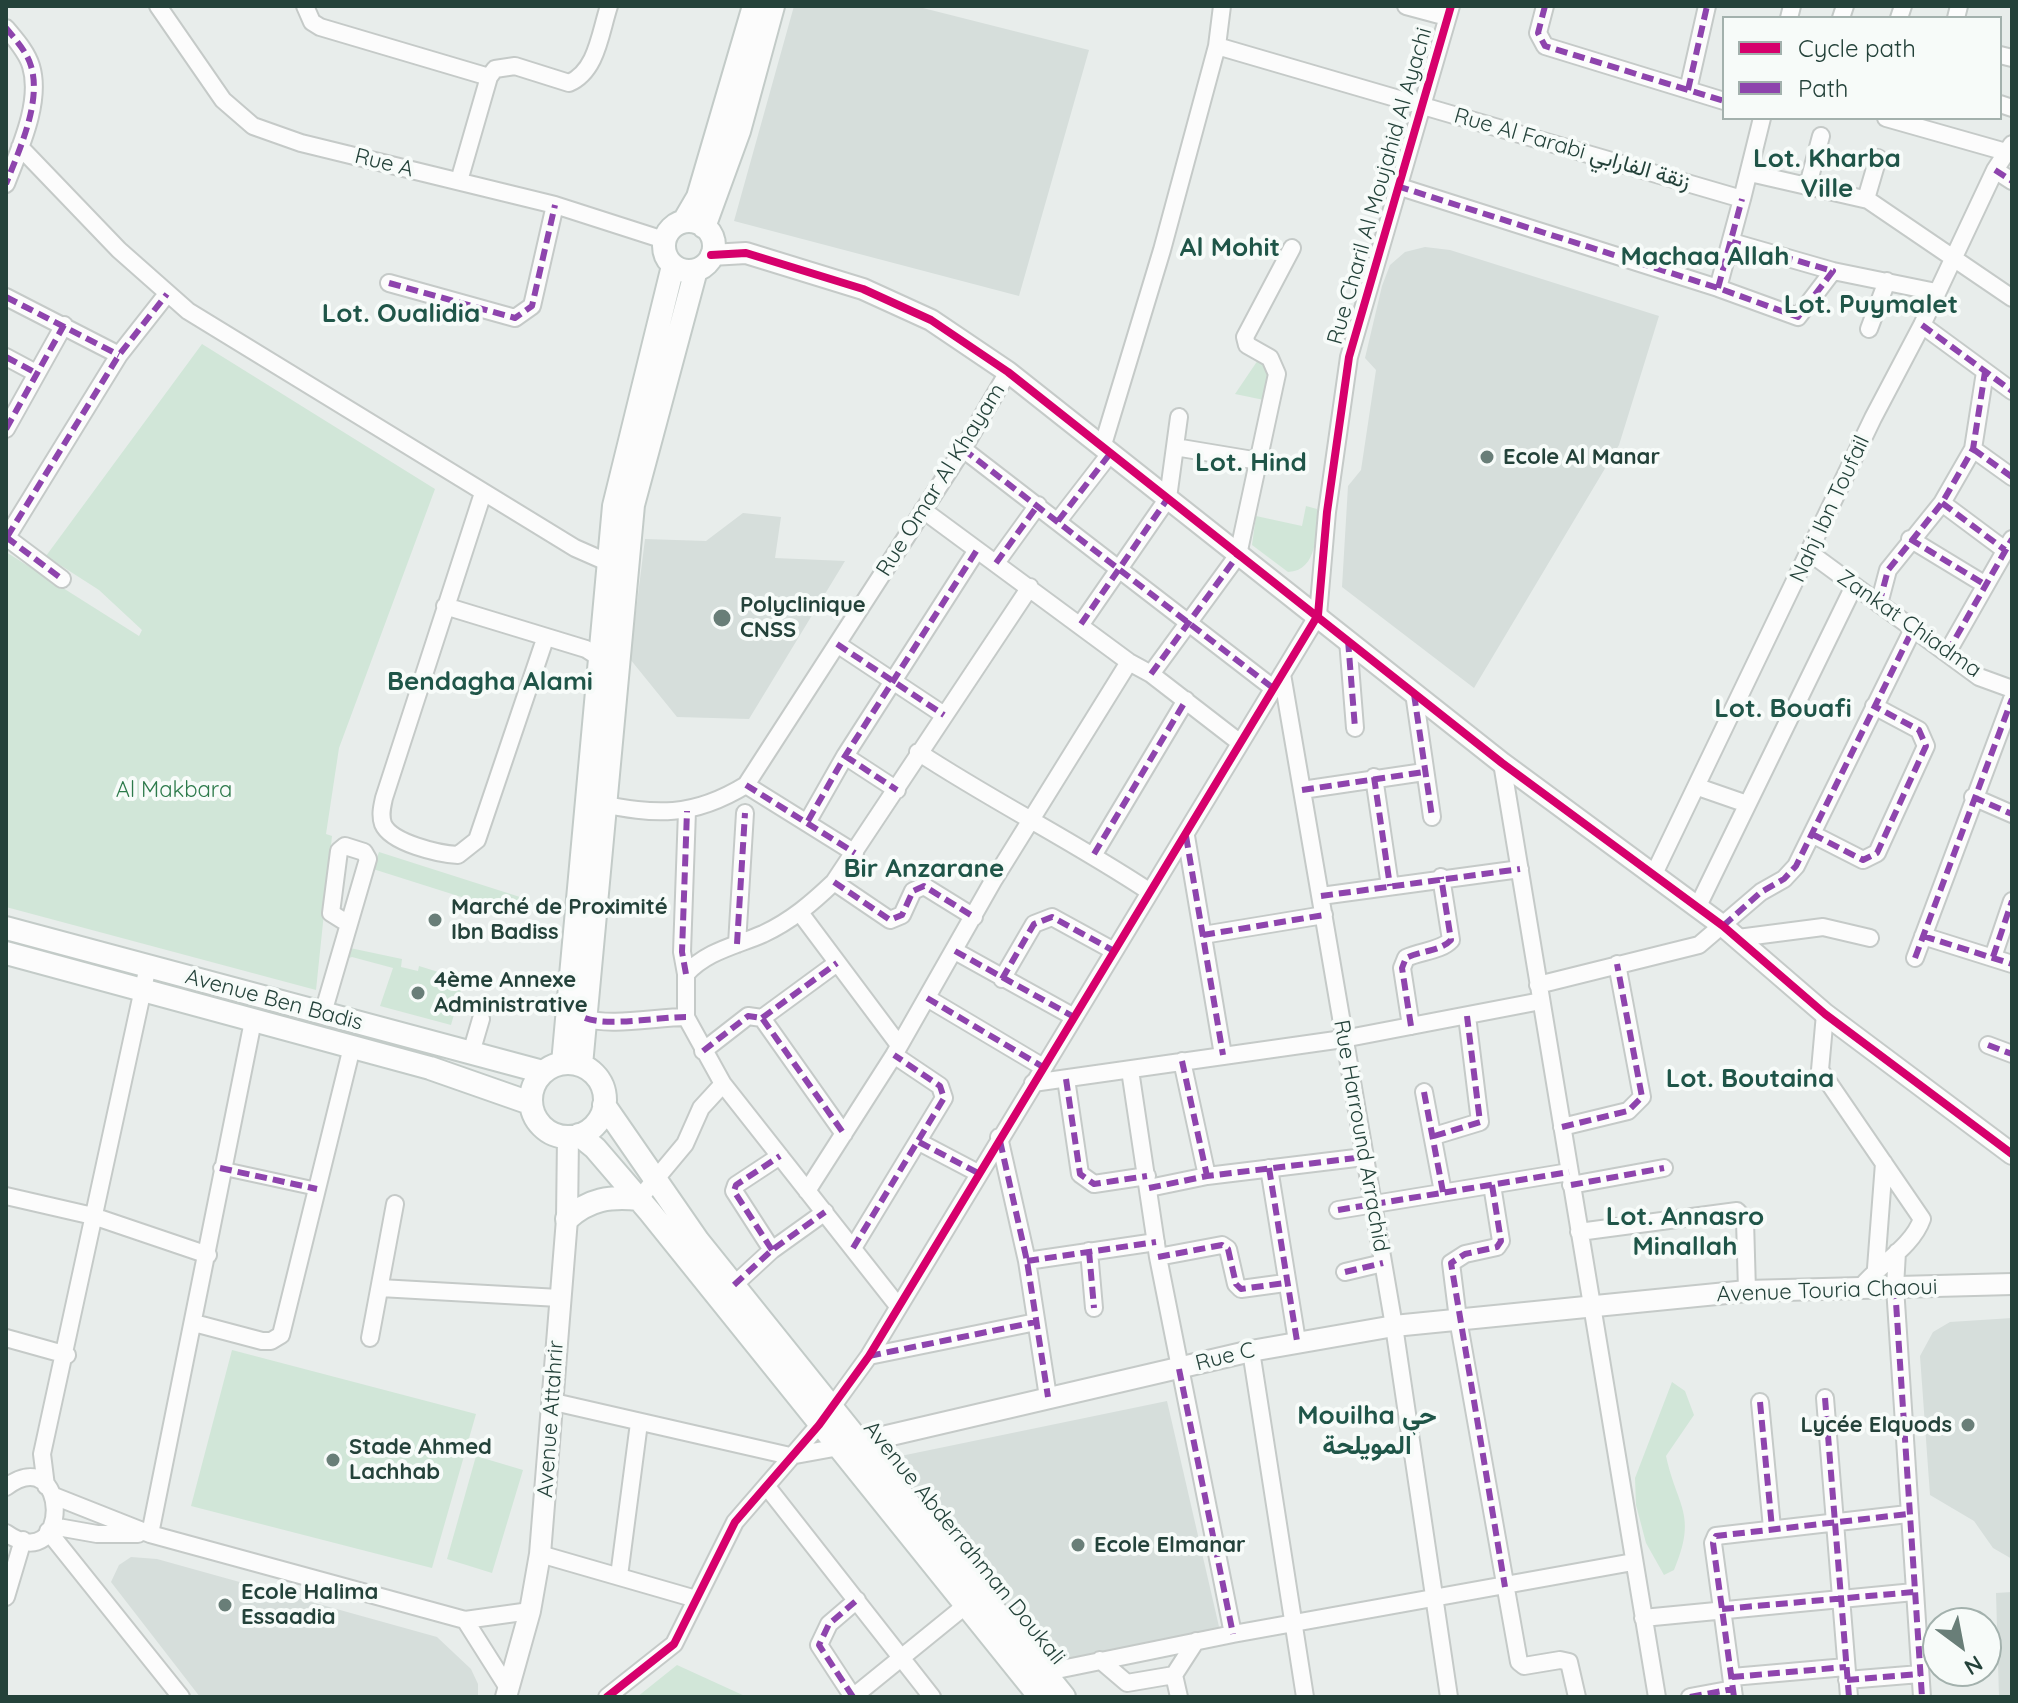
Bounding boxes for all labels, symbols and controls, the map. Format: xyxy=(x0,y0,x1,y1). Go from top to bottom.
legend xyxy=(1722,16,2002,120)
street label: Rue Charil Al Moujahid Al Ayachi xyxy=(1322,25,1438,347)
text: Cycle path xyxy=(1798,33,1916,63)
text: Path xyxy=(1798,73,1849,103)
street label: Rue Al Farabi زنقة الفارابي xyxy=(1451,103,1693,195)
street label: Rue A xyxy=(352,143,416,183)
district label: Lot. Kharba Ville xyxy=(1753,143,1901,204)
district label: Al Mohit xyxy=(1180,232,1280,264)
district label: Machaa Allah xyxy=(1621,241,1789,273)
district label: Lot. Puymalet xyxy=(1784,289,1958,321)
district label: Lot. Oualidia xyxy=(322,298,480,330)
street label: Rue Omar Al Khayam xyxy=(871,379,1011,581)
street label: Nahj Ibn Toufail xyxy=(1784,431,1876,587)
place label: Ecole Al Manar xyxy=(1503,444,1660,470)
district label: Lot. Hind xyxy=(1195,447,1307,479)
marker: Ecole Al Manar xyxy=(1478,448,1496,466)
street label: Zankat Chiadma xyxy=(1832,564,1986,684)
place label: Polyclinique CNSS xyxy=(740,592,866,644)
marker: Polyclinique CNSS xyxy=(711,607,733,629)
district label: Bendagha Alami xyxy=(387,666,593,698)
district label: Lot. Bouafi xyxy=(1714,693,1852,725)
park label: Al Makbara xyxy=(116,777,232,803)
district label: Bir Anzarane xyxy=(844,853,1004,885)
place label: Marché de Proximité Ibn Badiss xyxy=(451,894,668,946)
marker: Marché de Proximité Ibn Badiss xyxy=(426,911,444,929)
street label: Avenue Ben Badis xyxy=(182,964,366,1036)
place label: 4ème Annexe Administrative xyxy=(434,967,588,1018)
marker: 4ème Annexe Administrative xyxy=(409,984,427,1002)
street label: Rue Harround Arrachid xyxy=(1328,1018,1394,1254)
district label: Lot. Boutaina xyxy=(1666,1063,1834,1095)
district label: Lot. Annasro Minallah xyxy=(1606,1201,1764,1262)
street label: Avenue Touria Chaoui xyxy=(1716,1274,1938,1308)
street label: Rue C xyxy=(1193,1337,1257,1377)
street label: Avenue Attahrir xyxy=(532,1339,570,1499)
district label: Mouilha حي المويلحة xyxy=(1297,1400,1437,1462)
place label: Lycée Elquods xyxy=(1801,1412,1952,1438)
street label: Avenue Abderrahman Doukali xyxy=(858,1416,1070,1670)
marker: Lycée Elquods xyxy=(1959,1416,1977,1434)
place label: Stade Ahmed Lachhab xyxy=(349,1434,492,1486)
marker: Stade Ahmed Lachhab xyxy=(324,1451,342,1469)
place label: Ecole Elmanar xyxy=(1094,1532,1246,1558)
marker: Ecole Elmanar xyxy=(1069,1536,1087,1554)
place label: Ecole Halima Essaadia xyxy=(241,1579,378,1630)
marker: Ecole Halima Essaadia xyxy=(216,1596,234,1614)
north arrow xyxy=(1922,1607,2002,1687)
text: N xyxy=(1959,1649,1988,1682)

